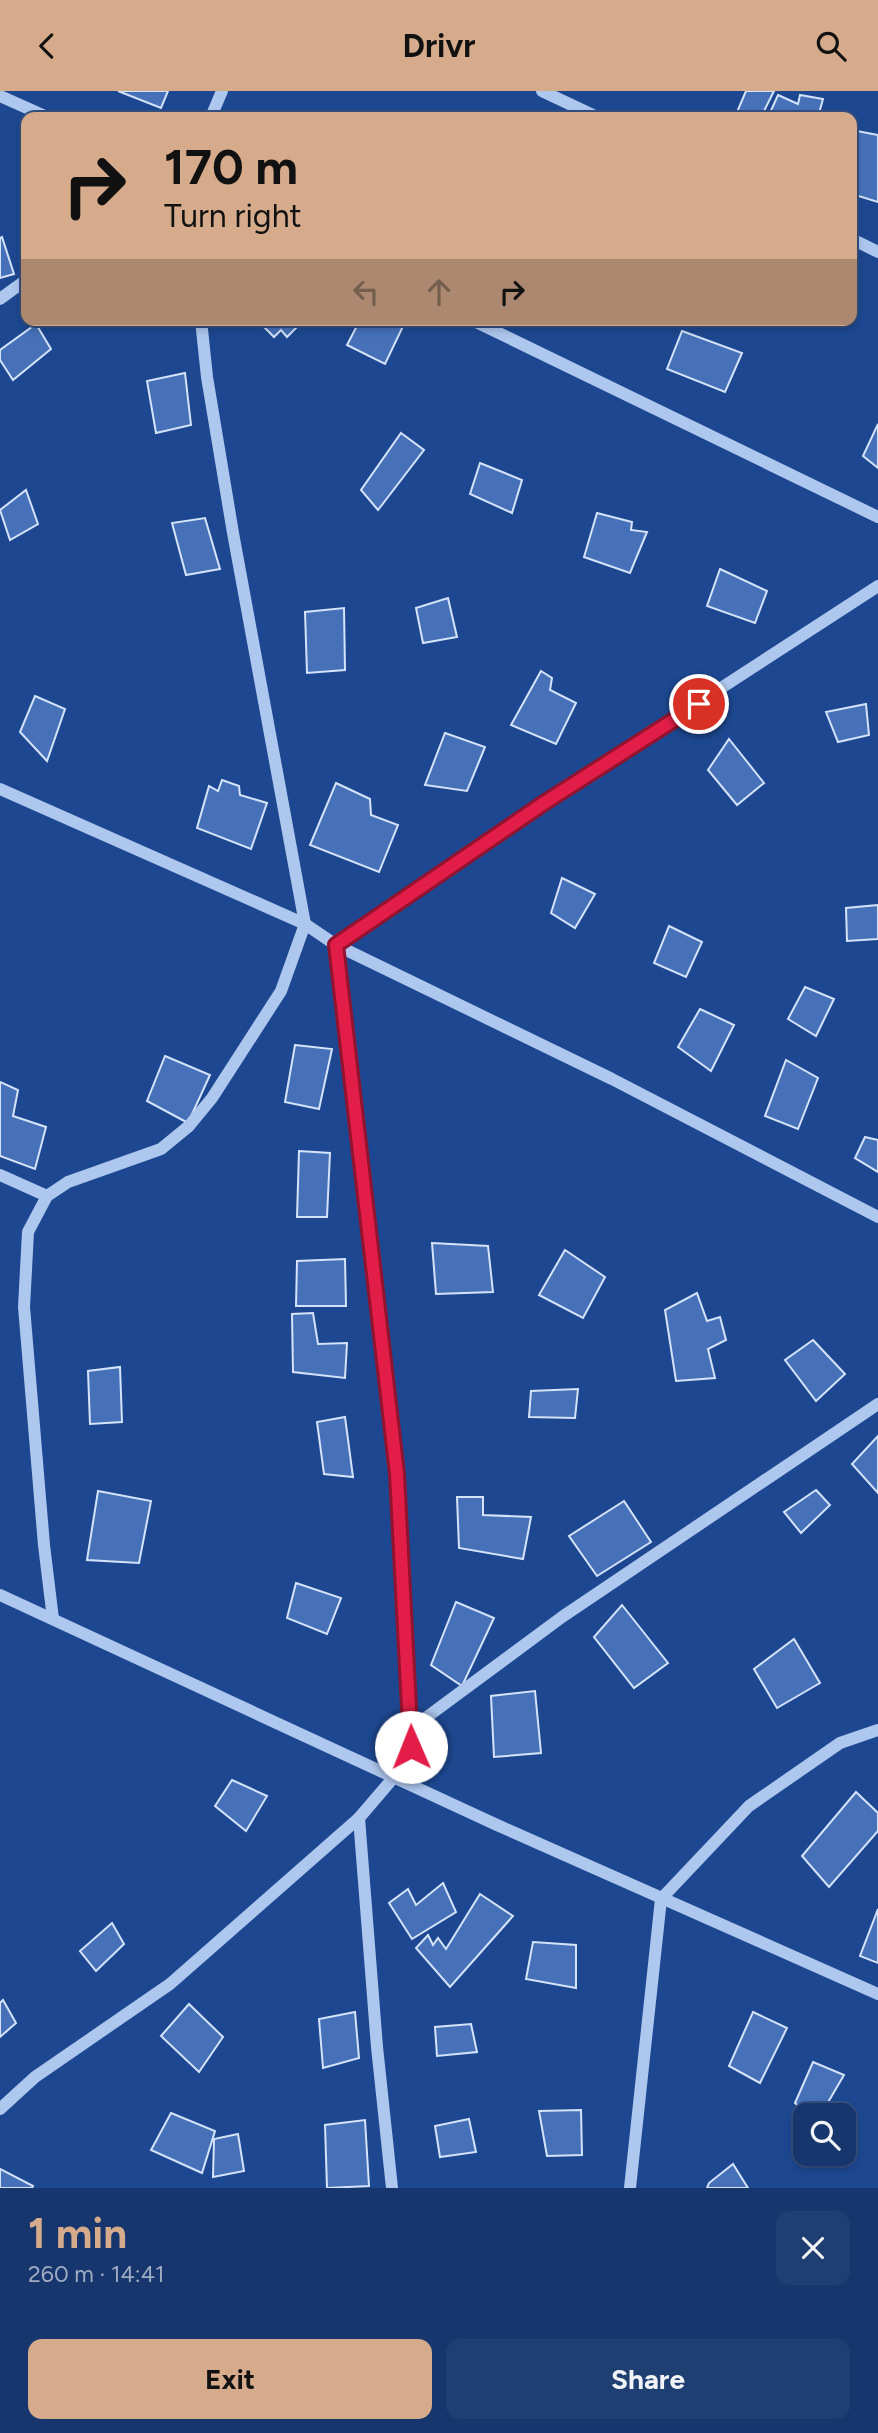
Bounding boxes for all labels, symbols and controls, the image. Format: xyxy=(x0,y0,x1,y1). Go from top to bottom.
icon: back xyxy=(28,27,66,65)
text: Drivr xyxy=(403,27,475,65)
icon: search xyxy=(812,27,850,65)
text: 170 m xyxy=(164,137,298,196)
icon: right xyxy=(49,140,140,231)
text: Turn right xyxy=(164,197,302,235)
icon: left xyxy=(347,273,385,311)
icon: ahead xyxy=(420,273,458,311)
icon: right xyxy=(493,273,531,311)
pin xyxy=(669,674,729,734)
icon: arrive xyxy=(680,685,718,723)
position arrow xyxy=(374,1710,448,1784)
map controls xyxy=(793,2103,856,2166)
button: search xyxy=(793,2103,856,2166)
text: 1 min xyxy=(28,2208,127,2259)
button: close xyxy=(776,2211,850,2285)
text: 260 m · 14:41 xyxy=(28,2260,164,2288)
button: Exit xyxy=(28,2339,432,2419)
button: Share xyxy=(446,2339,850,2419)

